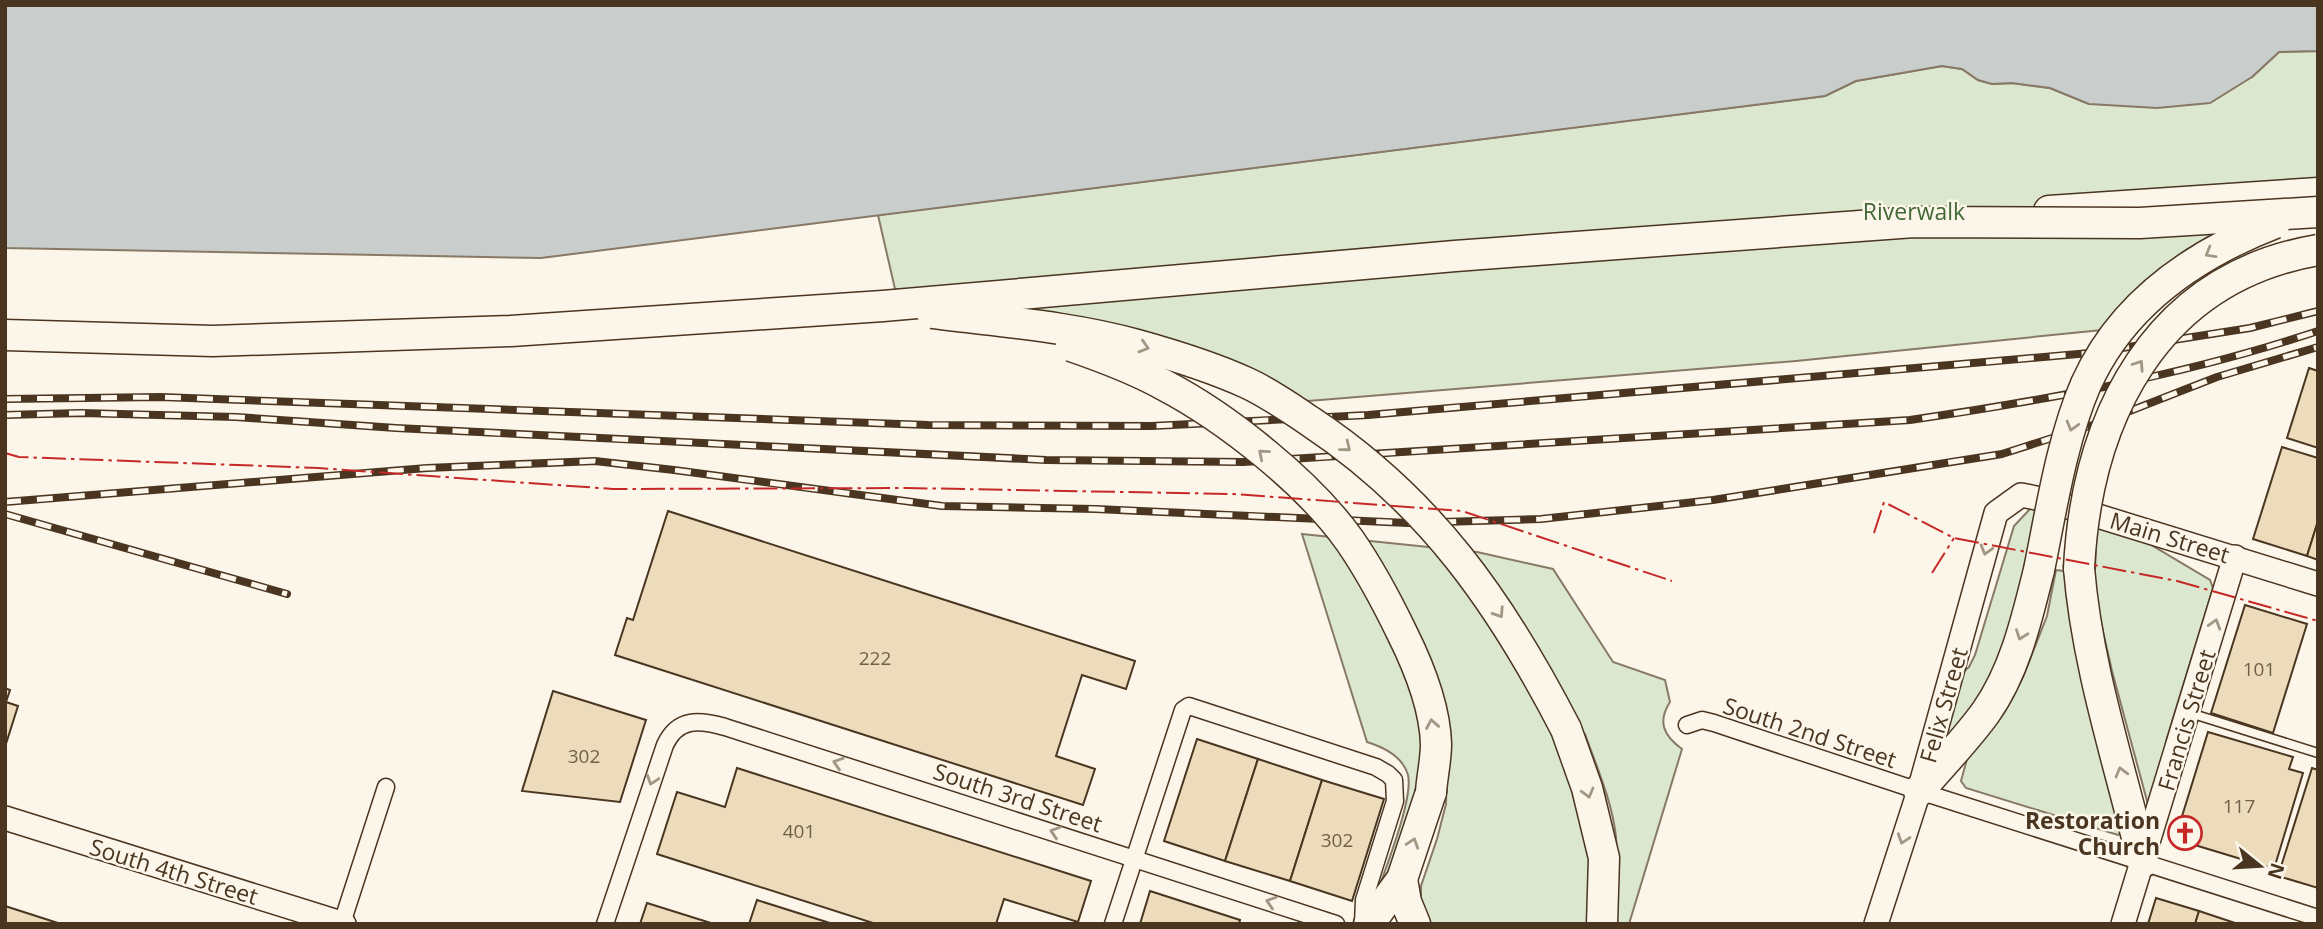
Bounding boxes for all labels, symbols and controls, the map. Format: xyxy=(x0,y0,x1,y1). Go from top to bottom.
park label: Riverwalk xyxy=(1863,195,1965,227)
one-way arrow xyxy=(2205,245,2217,258)
one-way arrow xyxy=(1137,339,1149,354)
one-way arrow xyxy=(2131,359,2144,372)
one-way arrow xyxy=(2066,419,2080,431)
one-way arrow xyxy=(1339,438,1351,451)
one-way arrow xyxy=(1259,450,1272,462)
street label: Main Street xyxy=(2106,504,2234,570)
one-way arrow xyxy=(1980,543,1995,555)
one-way arrow xyxy=(1491,606,1504,619)
one-way arrow xyxy=(2206,619,2221,631)
one-way arrow xyxy=(2015,629,2029,641)
street label: Felix Street xyxy=(1911,644,1975,766)
house number: 222 xyxy=(859,645,891,671)
street label: Francis Street xyxy=(2149,645,2223,795)
house number: 101 xyxy=(2243,656,2275,682)
street label: South 2nd Street xyxy=(1719,689,1901,775)
one-way arrow xyxy=(1426,718,1441,730)
house number: 302 xyxy=(568,743,600,769)
street label: South 3rd Street xyxy=(930,755,1106,839)
one-way arrow xyxy=(832,757,845,771)
one-way arrow xyxy=(2115,766,2129,778)
one-way arrow xyxy=(646,773,660,786)
one-way arrow xyxy=(1580,787,1594,799)
house number: 117 xyxy=(2223,793,2255,819)
place label: Restoration Church xyxy=(2025,804,2160,862)
church icon: Restoration Church xyxy=(2166,814,2204,852)
house number: 401 xyxy=(783,818,815,844)
one-way arrow xyxy=(1049,826,1062,840)
house number: 302 xyxy=(1321,827,1353,853)
street label: South 4th Street xyxy=(86,830,262,912)
north arrow xyxy=(2225,831,2295,901)
one-way arrow xyxy=(1897,833,1912,845)
one-way arrow xyxy=(1405,838,1420,850)
text: N xyxy=(2261,860,2291,883)
one-way arrow xyxy=(1266,896,1278,911)

